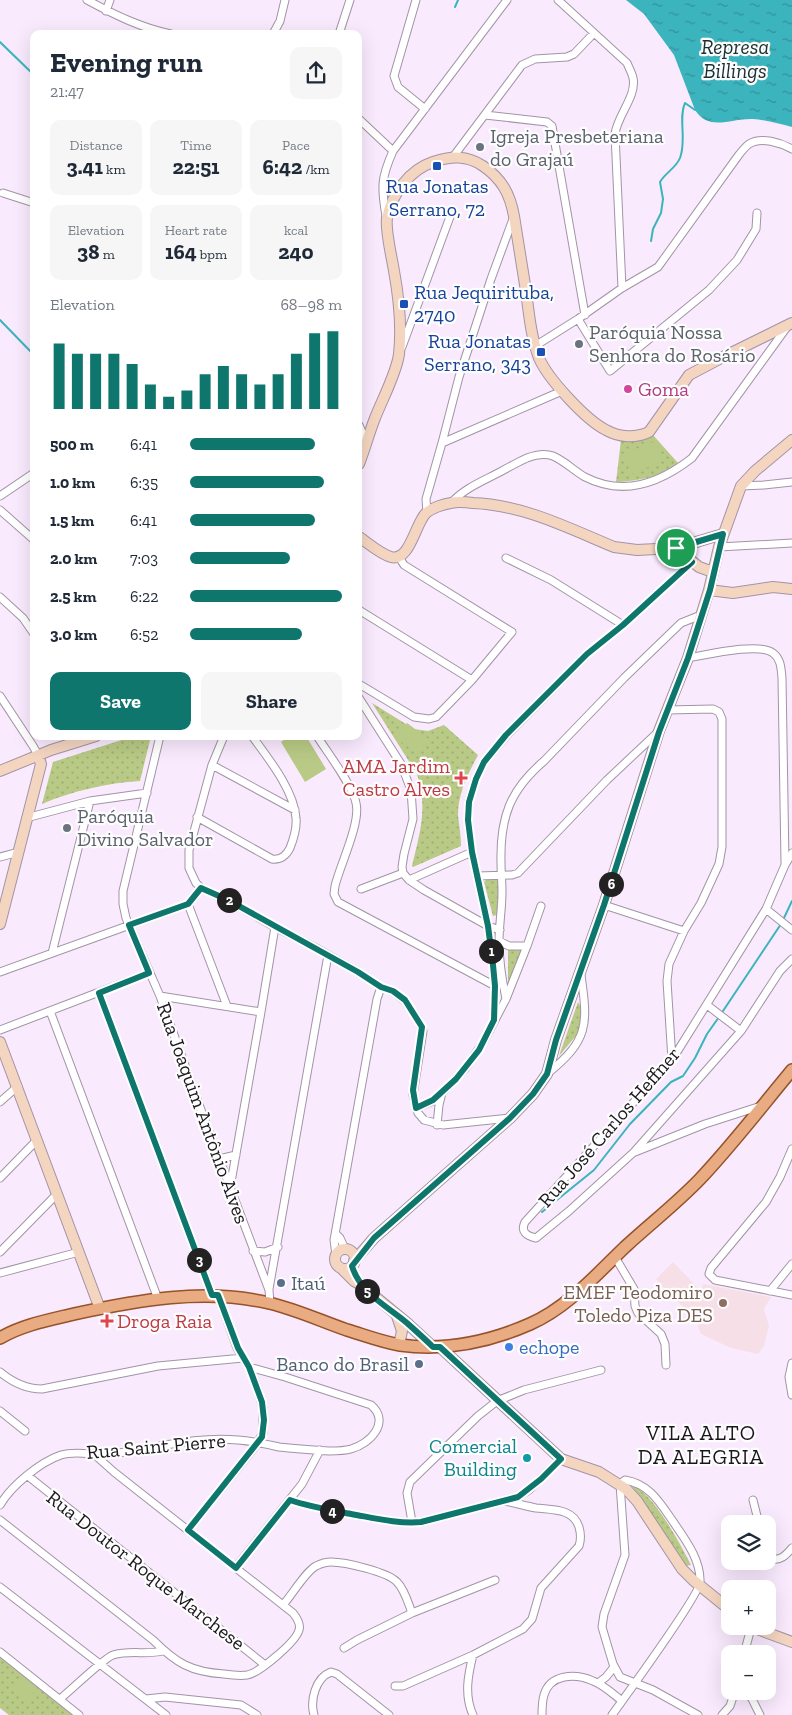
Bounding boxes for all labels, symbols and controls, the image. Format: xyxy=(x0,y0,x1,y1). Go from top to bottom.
water label: Represa Billings xyxy=(701,34,769,83)
text: Evening run xyxy=(50,46,203,79)
button: share xyxy=(290,47,342,99)
text: 21:47 xyxy=(50,82,84,101)
place label: Igreja Presbeteriana do Grajaú xyxy=(490,124,664,171)
text: Distance xyxy=(70,137,122,154)
text: Time xyxy=(180,137,212,154)
text: Pace xyxy=(282,137,310,154)
marker: Igreja Presbeteriana do Grajaú xyxy=(474,141,486,153)
text: 3.41 xyxy=(67,154,103,179)
text: 22:51 xyxy=(172,154,220,179)
text: 6:42 xyxy=(262,154,302,179)
marker: Rua Jonatas Serrano, 72 xyxy=(431,160,443,172)
text: km xyxy=(103,161,125,178)
text: /km xyxy=(302,161,330,178)
place label: Rua Jonatas Serrano, 72 xyxy=(385,174,489,221)
text: Elevation xyxy=(68,222,124,239)
text: Heart rate xyxy=(165,222,227,239)
text: kcal xyxy=(284,222,308,239)
text: 38 xyxy=(77,239,100,264)
text: 164 xyxy=(165,239,197,264)
text: 240 xyxy=(278,239,314,264)
text: m xyxy=(100,246,115,263)
text: bpm xyxy=(197,246,227,263)
place label: Rua Jequirituba, 2740 xyxy=(414,280,554,327)
text: Elevation xyxy=(50,295,115,314)
text: 68–98 m xyxy=(280,295,342,314)
marker: Rua Jequirituba, 2740 xyxy=(398,298,410,310)
place label: Paróquia Nossa Senhora do Rosário xyxy=(589,320,755,367)
place label: Rua Jonatas Serrano, 343 xyxy=(424,329,531,376)
marker: Paróquia Nossa Senhora do Rosário xyxy=(573,338,585,350)
marker: Rua Jonatas Serrano, 343 xyxy=(535,346,547,358)
place label: Goma xyxy=(638,377,689,401)
marker: Goma xyxy=(622,383,634,395)
text: 500 m xyxy=(50,435,94,454)
text: 6:41 xyxy=(130,435,157,454)
text: 1.0 km xyxy=(50,473,95,492)
text: 6:35 xyxy=(130,473,158,492)
text: 1.5 km xyxy=(50,511,94,530)
text: 6:41 xyxy=(130,511,157,530)
pin xyxy=(655,527,697,569)
icon: arrive xyxy=(662,534,690,562)
text: 2.0 km xyxy=(50,549,97,568)
text: 7:03 xyxy=(130,549,158,568)
text: 2.5 km xyxy=(50,587,96,606)
text: 6:22 xyxy=(130,587,159,606)
text: 3.0 km xyxy=(50,625,97,644)
text: 6:52 xyxy=(130,625,159,644)
button: Save xyxy=(50,672,191,730)
button: Share xyxy=(201,672,342,730)
place label: AMA Jardim Castro Alves xyxy=(342,754,451,801)
marker: AMA Jardim Castro Alves xyxy=(454,771,468,785)
place label: Paróquia Divino Salvador xyxy=(77,804,213,851)
marker: Paróquia Divino Salvador xyxy=(61,822,73,834)
pin: 6 xyxy=(598,872,624,896)
text: 6 xyxy=(608,876,615,893)
pin: 2 xyxy=(216,888,242,912)
text: 2 xyxy=(226,892,233,909)
pin: 1 xyxy=(478,938,504,964)
text: 1 xyxy=(489,943,494,960)
street label: Rua Joaquim Antônio Alves xyxy=(152,999,254,1227)
street label: Rua José Carlos Heffner xyxy=(533,1042,685,1212)
pin: 3 xyxy=(186,1248,212,1272)
text: 3 xyxy=(196,1252,203,1269)
place label: Itaú xyxy=(291,1271,325,1295)
marker: Itaú xyxy=(275,1277,287,1289)
pin: 5 xyxy=(354,1278,380,1304)
place label: EMEF Teodomiro Toledo Piza DES xyxy=(563,1280,713,1327)
text: 5 xyxy=(364,1283,371,1300)
marker: EMEF Teodomiro Toledo Piza DES xyxy=(717,1297,729,1309)
place label: Droga Raia xyxy=(117,1309,213,1333)
marker: Droga Raia xyxy=(101,1315,113,1327)
place label: echope xyxy=(519,1335,580,1359)
marker: echope xyxy=(503,1341,515,1353)
place label: Banco do Brasil xyxy=(276,1352,409,1376)
marker: Banco do Brasil xyxy=(413,1358,425,1370)
district label: VILA ALTO DA ALEGRIA xyxy=(638,1420,764,1469)
street label: Rua Saint Pierre xyxy=(85,1428,227,1464)
place label: Comercial Building xyxy=(429,1434,517,1481)
marker: Comercial Building xyxy=(521,1452,533,1464)
street label: Rua Doutor Roque Marchese xyxy=(42,1485,250,1655)
pin: 4 xyxy=(320,1498,344,1524)
text: 4 xyxy=(329,1503,336,1520)
map controls xyxy=(721,1515,776,1700)
button: layers xyxy=(721,1515,776,1570)
button: + xyxy=(721,1580,776,1635)
button: − xyxy=(721,1645,776,1700)

